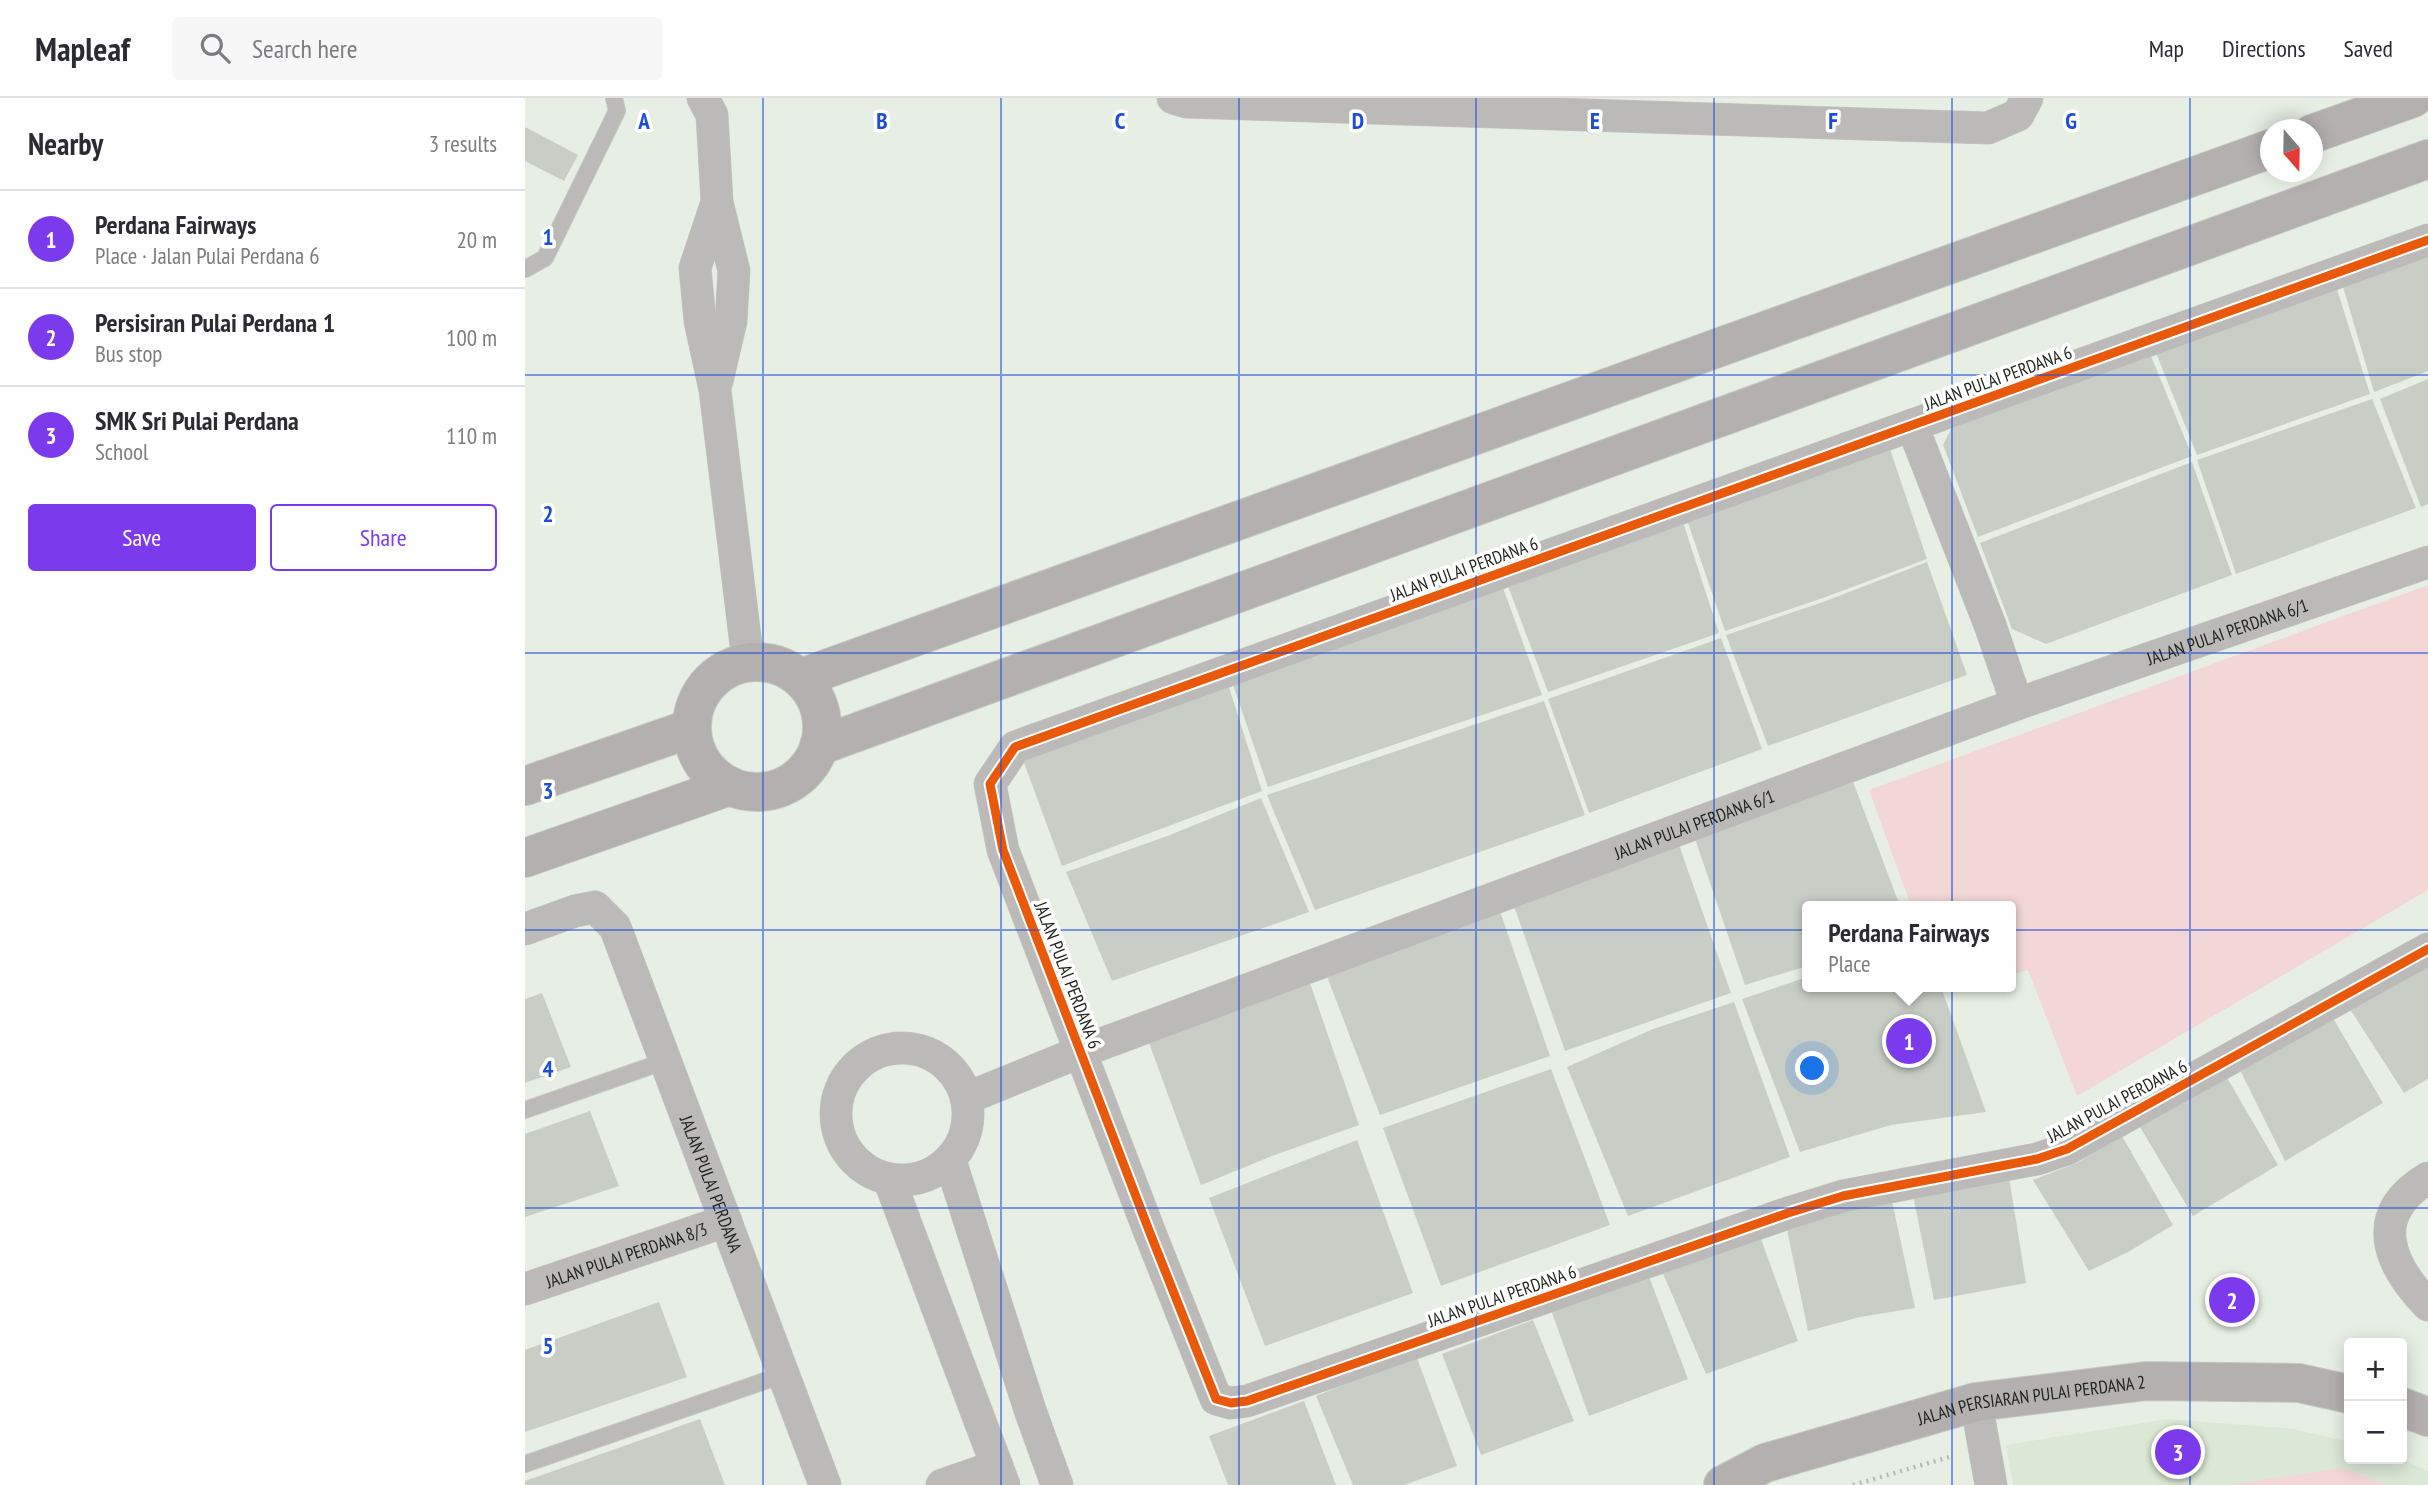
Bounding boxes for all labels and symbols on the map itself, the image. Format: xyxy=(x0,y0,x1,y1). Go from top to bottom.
text: A xyxy=(637,106,650,135)
text: B xyxy=(876,106,888,135)
text: C xyxy=(1115,106,1126,135)
text: D xyxy=(1352,106,1364,135)
text: E xyxy=(1590,106,1600,135)
text: F xyxy=(1828,106,1838,135)
text: G xyxy=(2065,106,2077,135)
north arrow xyxy=(2260,119,2323,182)
text: 1 xyxy=(543,222,554,251)
street label: JALAN PULAI PERDANA 6 xyxy=(1920,341,2075,416)
text: 2 xyxy=(543,499,554,528)
street label: JALAN PULAI PERDANA 6 xyxy=(1386,532,1541,607)
street label: JALAN PULAI PERDANA 6/1 xyxy=(2143,593,2311,670)
text: 3 xyxy=(543,776,554,805)
street label: JALAN PULAI PERDANA 6/1 xyxy=(1610,784,1777,865)
street label: JALAN PULAI PERDANA 6 xyxy=(1029,897,1107,1052)
pin: 1 xyxy=(1886,1015,1932,1067)
your location xyxy=(1795,1051,1829,1085)
text: 4 xyxy=(543,1054,554,1083)
street label: JALAN PULAI PERDANA 6 xyxy=(2042,1054,2191,1148)
street label: JALAN PULAI PERDANA xyxy=(675,1111,748,1256)
street label: JALAN PULAI PERDANA 8/3 xyxy=(542,1217,710,1293)
street label: JALAN PULAI PERDANA 6 xyxy=(1424,1260,1579,1333)
pin: 2 xyxy=(2209,1274,2255,1326)
text: 5 xyxy=(543,1331,554,1360)
street label: JALAN PERSIARAN PULAI PERDANA 2 xyxy=(1914,1370,2147,1430)
pin: 3 xyxy=(2155,1426,2201,1478)

